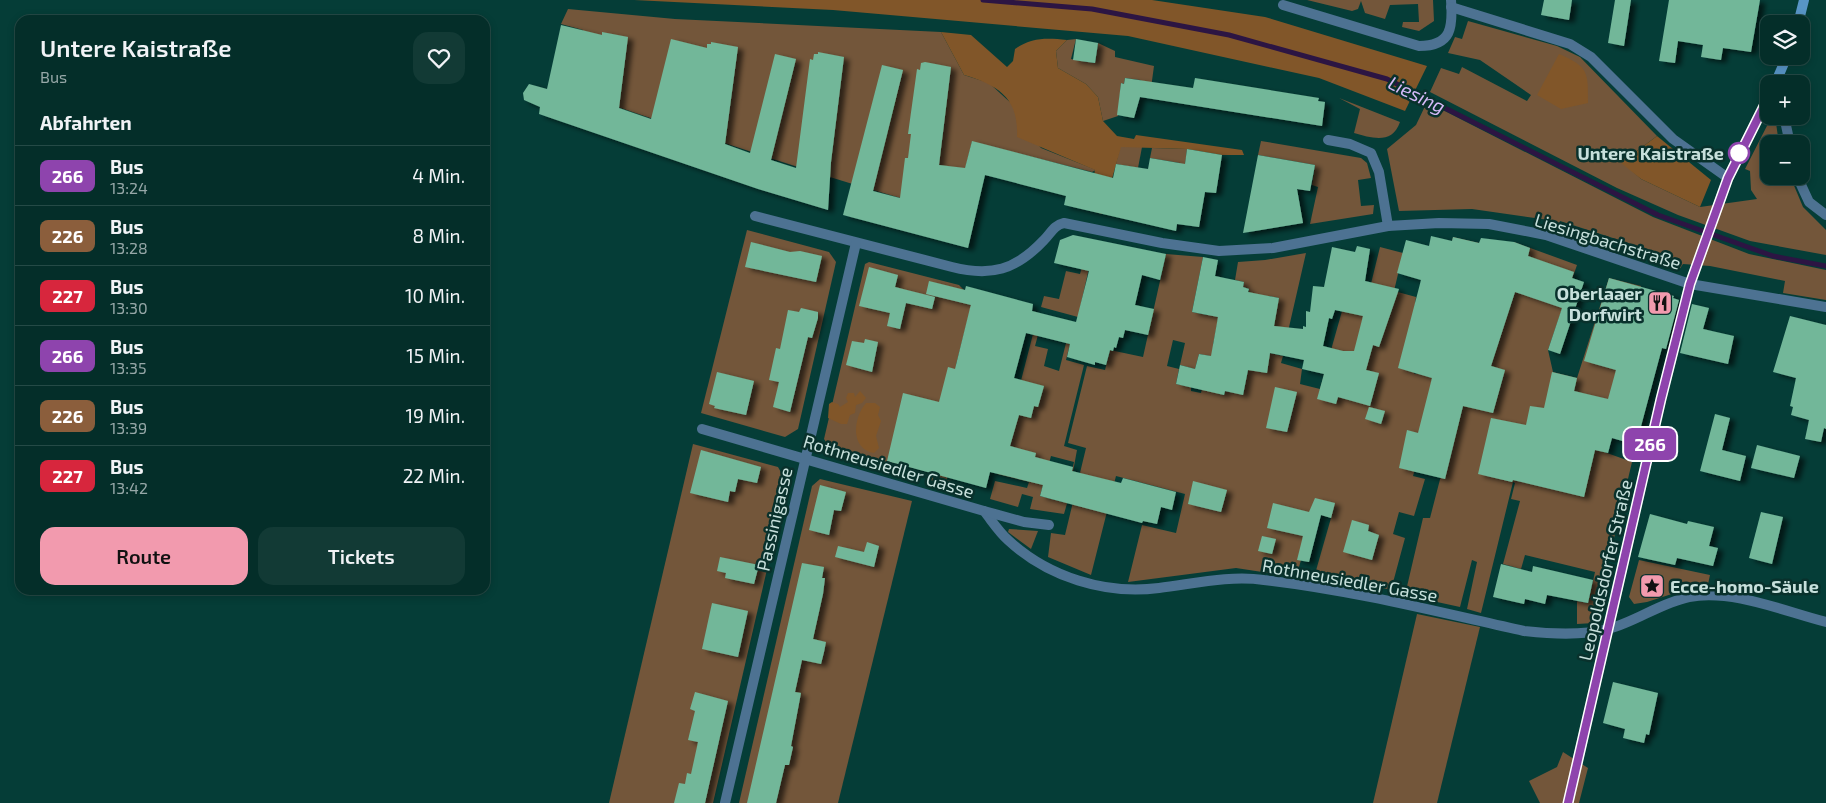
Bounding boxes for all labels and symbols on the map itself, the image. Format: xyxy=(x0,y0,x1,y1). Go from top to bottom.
water label: Liesing xyxy=(1385,70,1449,118)
place label: Untere Kaistraße xyxy=(1577,142,1724,164)
marker: Untere Kaistraße xyxy=(1728,142,1750,164)
street label: Liesingbachstraße xyxy=(1532,208,1684,274)
place label: Oberlaaer Dorfwirt xyxy=(1557,282,1643,325)
restaurant icon: Oberlaaer Dorfwirt xyxy=(1647,290,1673,316)
line badge: 266 xyxy=(1621,428,1679,460)
street label: Rothneusiedler Gasse xyxy=(801,430,977,502)
street label: Passinigasse xyxy=(751,465,797,573)
street label: Leopoldsdorfer Straße xyxy=(1573,477,1637,663)
street label: Rothneusiedler Gasse xyxy=(1261,554,1439,606)
place icon: Ecce-homo-Säule xyxy=(1639,573,1665,599)
place label: Ecce-homo-Säule xyxy=(1670,575,1819,597)

